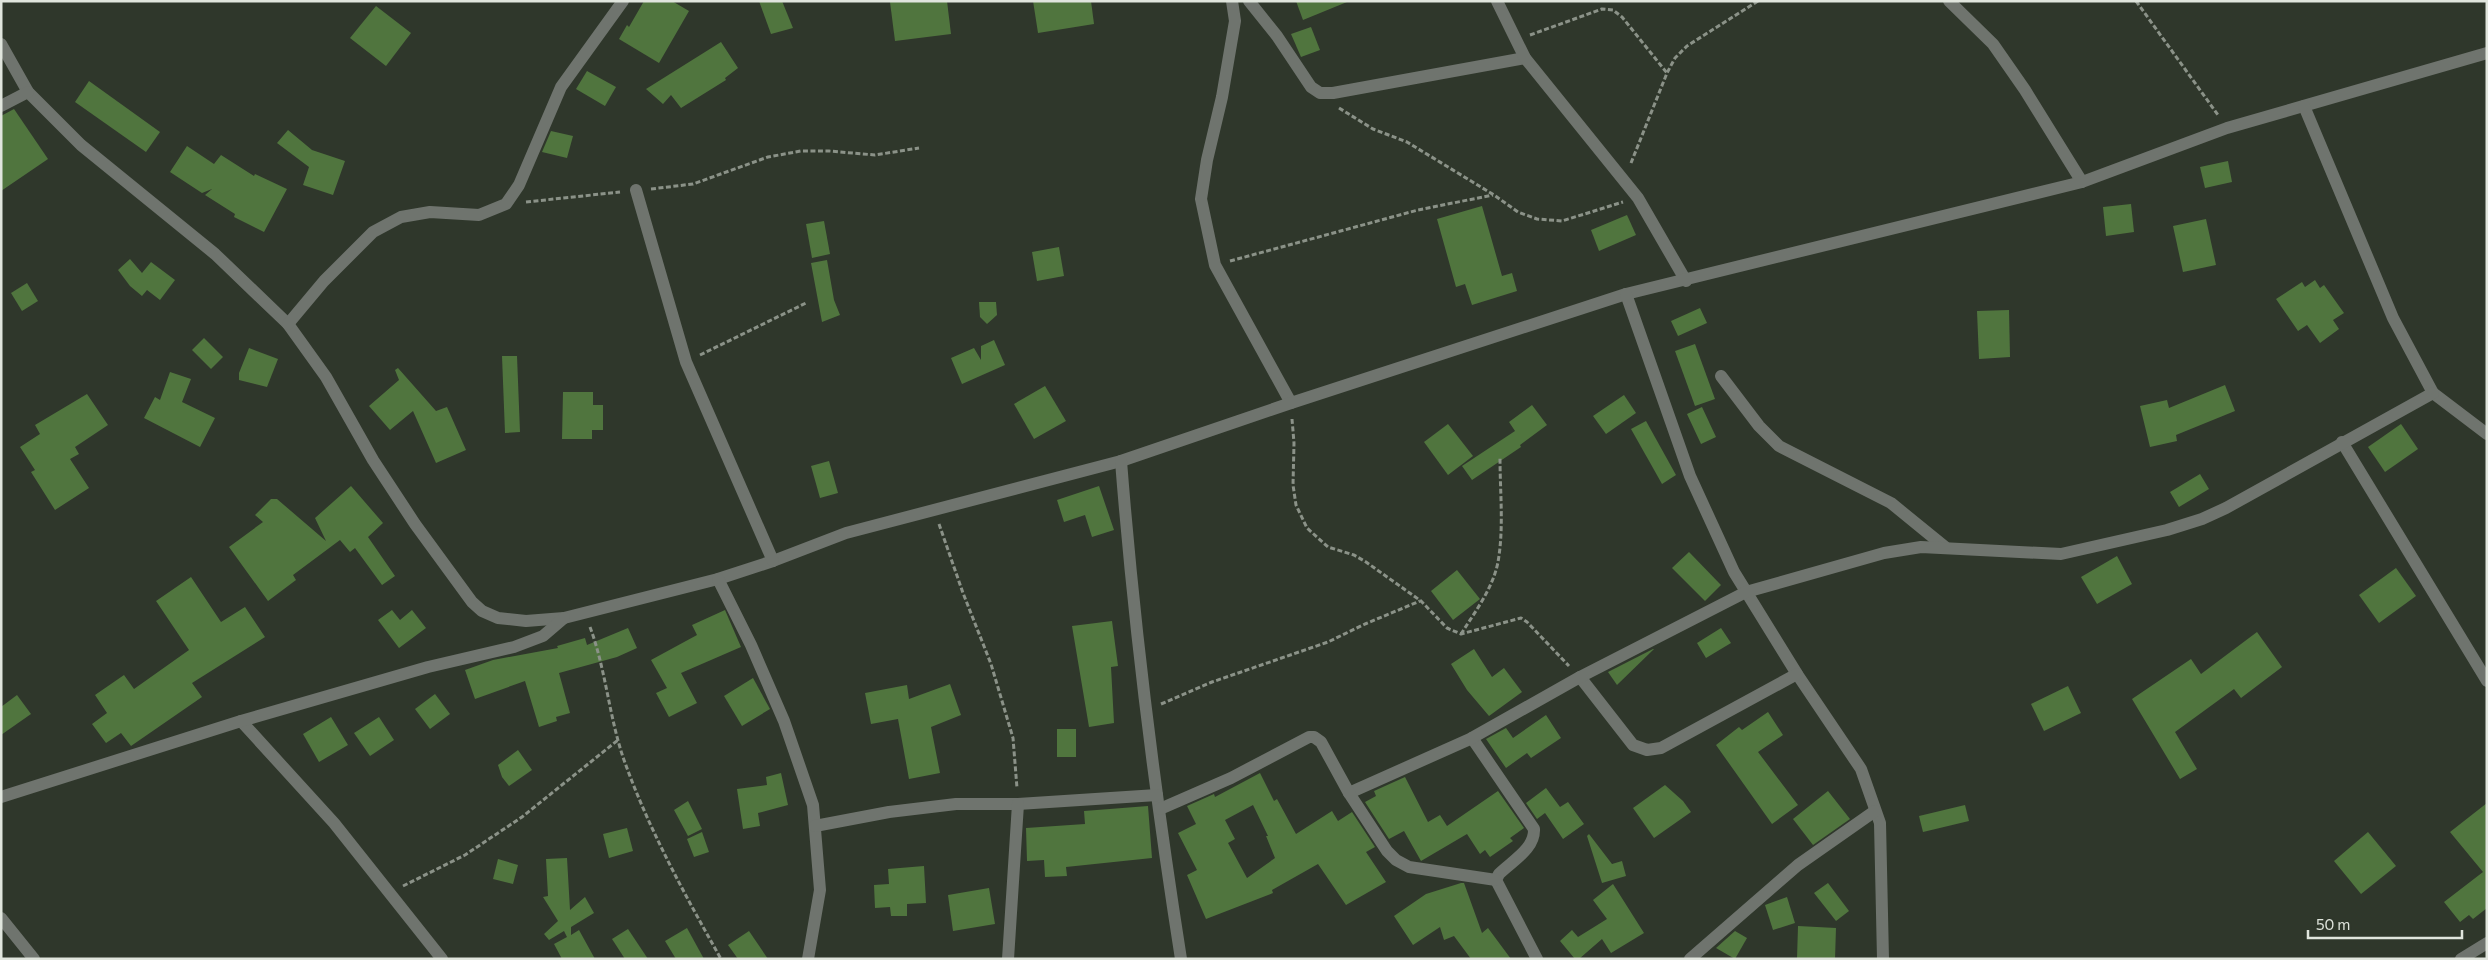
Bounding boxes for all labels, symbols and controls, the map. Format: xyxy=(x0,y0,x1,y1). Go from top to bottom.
scale bar xyxy=(2308,908,2462,940)
text: 50 m xyxy=(2316,915,2350,933)

